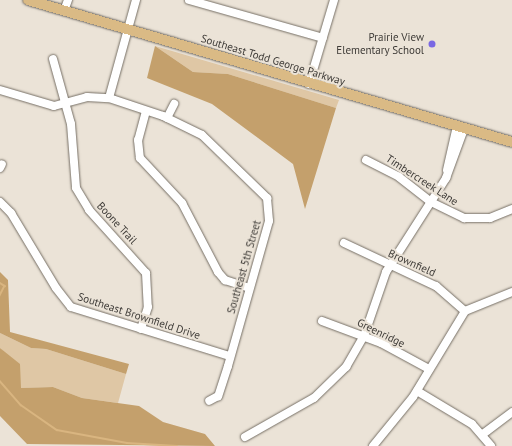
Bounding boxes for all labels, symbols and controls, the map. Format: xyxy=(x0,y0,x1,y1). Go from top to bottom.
place label: Prairie View Elementary School xyxy=(336,31,424,57)
street label: Southeast Todd George Parkway xyxy=(199,32,347,88)
marker: Prairie View Elementary School xyxy=(427,39,437,49)
street label: Timbercreek Lane xyxy=(383,152,461,208)
street label: Boone Trail xyxy=(94,199,140,247)
street label: Southeast 5th Street xyxy=(224,219,264,315)
street label: Brownfield xyxy=(386,247,438,279)
street label: Southeast Brownfield Drive xyxy=(76,290,202,342)
street label: Greenridge xyxy=(355,316,407,350)

